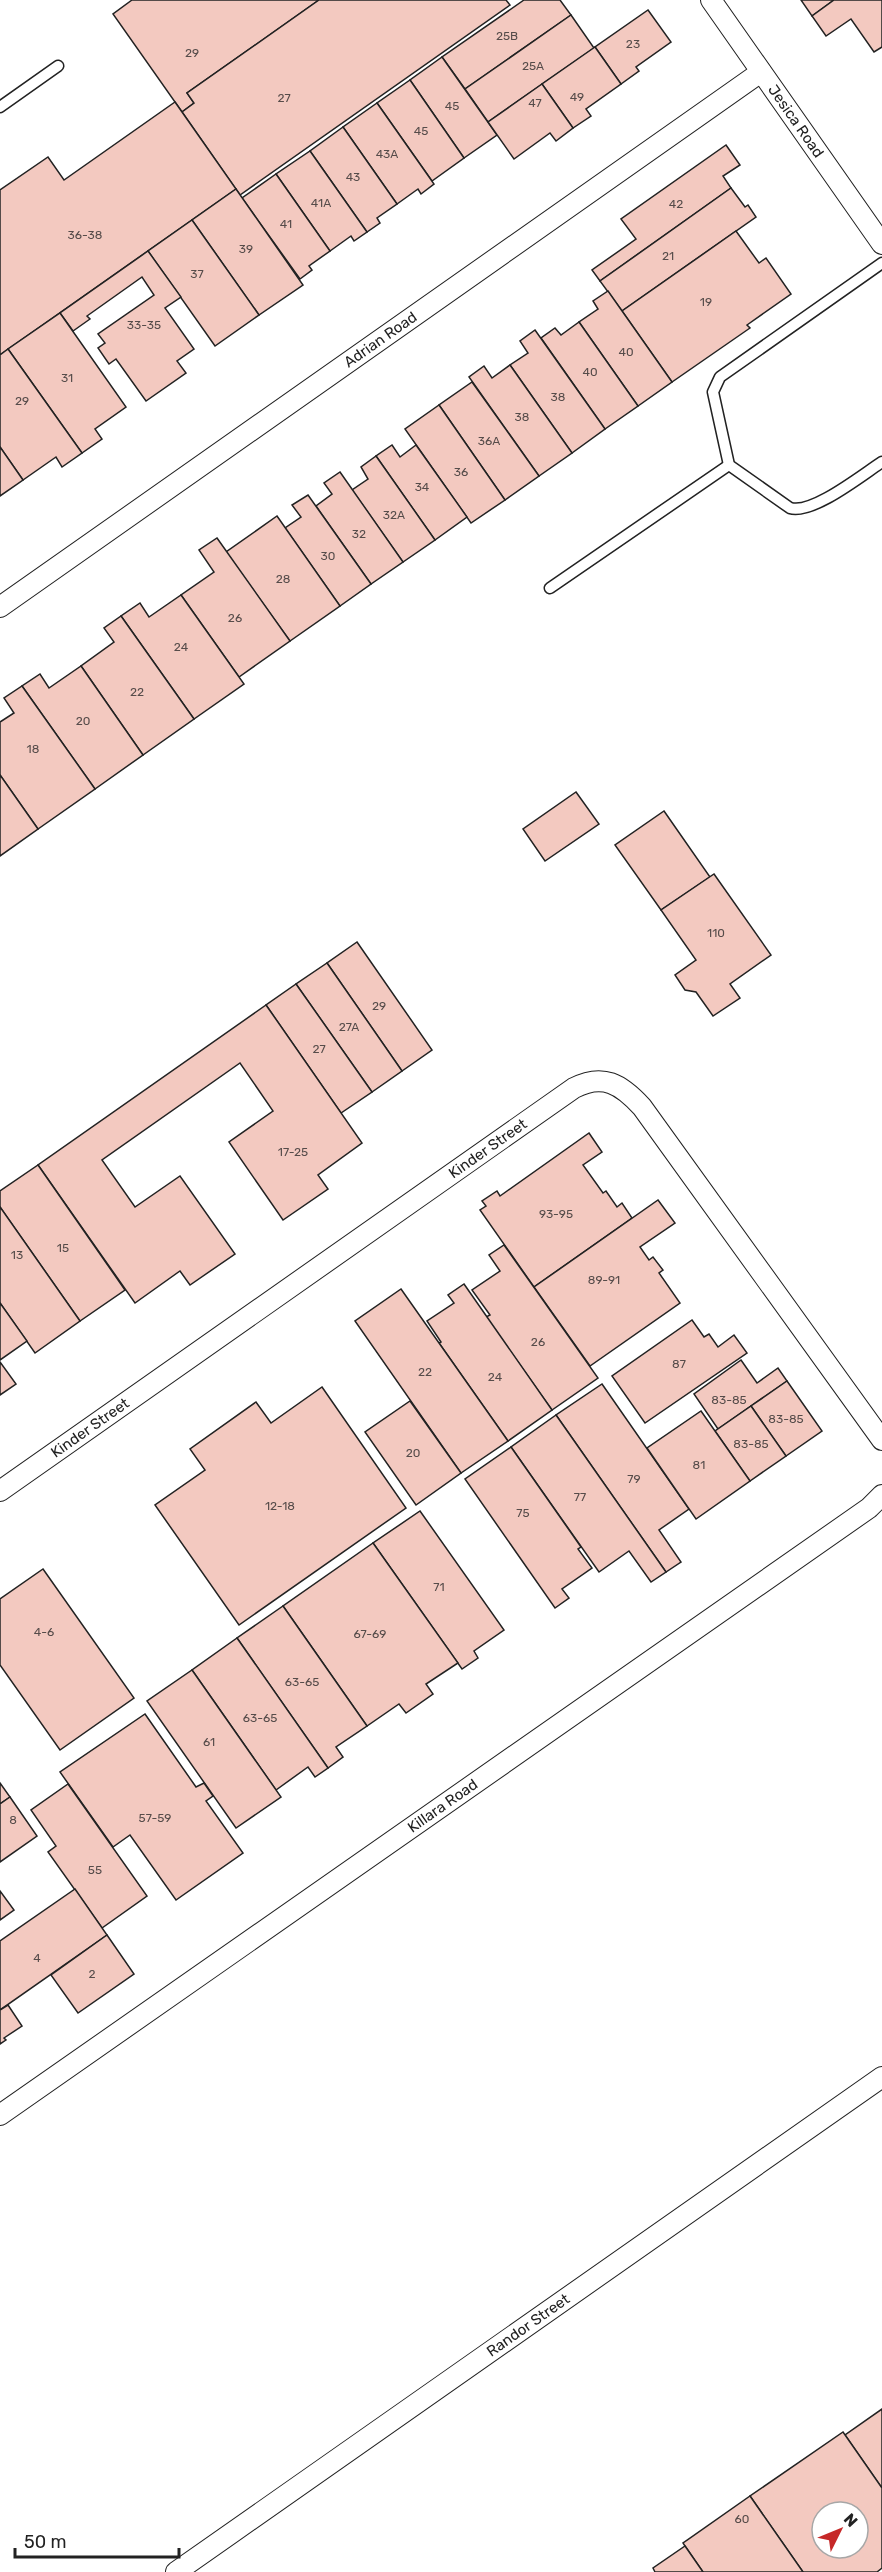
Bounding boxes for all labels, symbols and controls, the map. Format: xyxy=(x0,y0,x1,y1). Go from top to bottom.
house number: 25B xyxy=(496,29,518,43)
house number: 23 xyxy=(626,37,640,51)
house number: 29 xyxy=(185,46,199,60)
house number: 25A xyxy=(522,59,544,73)
street label: Jesica Road xyxy=(764,81,828,161)
house number: 49 xyxy=(570,90,584,104)
house number: 27 xyxy=(277,91,291,105)
house number: 47 xyxy=(528,96,542,110)
house number: 45 xyxy=(445,99,459,113)
house number: 45 xyxy=(414,124,428,138)
house number: 43A xyxy=(376,147,398,161)
house number: 43 xyxy=(346,170,360,184)
house number: 41A xyxy=(311,196,331,210)
house number: 42 xyxy=(669,197,683,211)
house number: 41 xyxy=(280,217,292,231)
house number: 36-38 xyxy=(68,228,102,242)
house number: 39 xyxy=(239,242,253,256)
house number: 21 xyxy=(662,249,674,263)
house number: 37 xyxy=(190,267,204,281)
house number: 19 xyxy=(700,295,712,309)
street label: Adrian Road xyxy=(341,308,420,371)
house number: 33-35 xyxy=(127,318,161,332)
house number: 40 xyxy=(618,345,634,359)
house number: 40 xyxy=(582,365,598,379)
house number: 31 xyxy=(61,371,73,385)
house number: 38 xyxy=(551,390,565,404)
house number: 29 xyxy=(15,394,29,408)
house number: 38 xyxy=(515,410,529,424)
house number: 36A xyxy=(478,434,500,448)
house number: 36 xyxy=(454,465,468,479)
house number: 34 xyxy=(415,480,430,494)
house number: 32A xyxy=(383,508,405,522)
house number: 32 xyxy=(352,527,366,541)
house number: 30 xyxy=(321,549,335,563)
house number: 28 xyxy=(276,572,290,586)
house number: 26 xyxy=(228,611,242,625)
house number: 24 xyxy=(174,640,189,654)
house number: 22 xyxy=(130,685,144,699)
house number: 20 xyxy=(76,714,90,728)
house number: 18 xyxy=(27,742,39,756)
house number: 110 xyxy=(707,926,725,940)
house number: 29 xyxy=(372,999,386,1013)
house number: 27A xyxy=(339,1020,359,1034)
house number: 27 xyxy=(312,1042,326,1056)
street label: Kinder Street xyxy=(445,1115,531,1182)
house number: 17-25 xyxy=(278,1145,308,1159)
house number: 93-95 xyxy=(539,1207,573,1221)
house number: 15 xyxy=(57,1241,69,1255)
house number: 13 xyxy=(11,1248,23,1262)
house number: 89-91 xyxy=(588,1273,620,1287)
house number: 26 xyxy=(531,1335,545,1349)
house number: 87 xyxy=(672,1357,686,1371)
house number: 22 xyxy=(418,1365,432,1379)
house number: 24 xyxy=(488,1370,503,1384)
house number: 83-85 xyxy=(711,1393,747,1407)
street label: Kinder Street xyxy=(47,1394,133,1461)
house number: 83-85 xyxy=(768,1412,804,1426)
house number: 83-85 xyxy=(733,1437,769,1451)
house number: 20 xyxy=(406,1446,420,1460)
house number: 81 xyxy=(693,1458,705,1472)
house number: 79 xyxy=(627,1472,641,1486)
house number: 77 xyxy=(574,1490,586,1504)
house number: 12-18 xyxy=(265,1499,295,1513)
house number: 75 xyxy=(516,1506,530,1520)
house number: 71 xyxy=(433,1580,445,1594)
house number: 4-6 xyxy=(34,1625,54,1639)
house number: 67-69 xyxy=(354,1627,386,1641)
house number: 63-65 xyxy=(285,1675,319,1689)
house number: 63-65 xyxy=(243,1711,277,1725)
house number: 61 xyxy=(203,1735,215,1749)
street label: Killara Road xyxy=(404,1775,481,1836)
house number: 57-59 xyxy=(139,1811,171,1825)
house number: 8 xyxy=(9,1813,17,1827)
house number: 55 xyxy=(88,1863,102,1877)
house number: 4 xyxy=(33,1951,41,1965)
house number: 2 xyxy=(88,1967,96,1981)
street label: Randor Street xyxy=(483,2290,573,2360)
north arrow xyxy=(810,2500,870,2560)
text: N xyxy=(840,2509,861,2531)
house number: 60 xyxy=(735,2512,749,2526)
scale bar xyxy=(15,2521,178,2559)
text: 50 m xyxy=(24,2531,67,2553)

